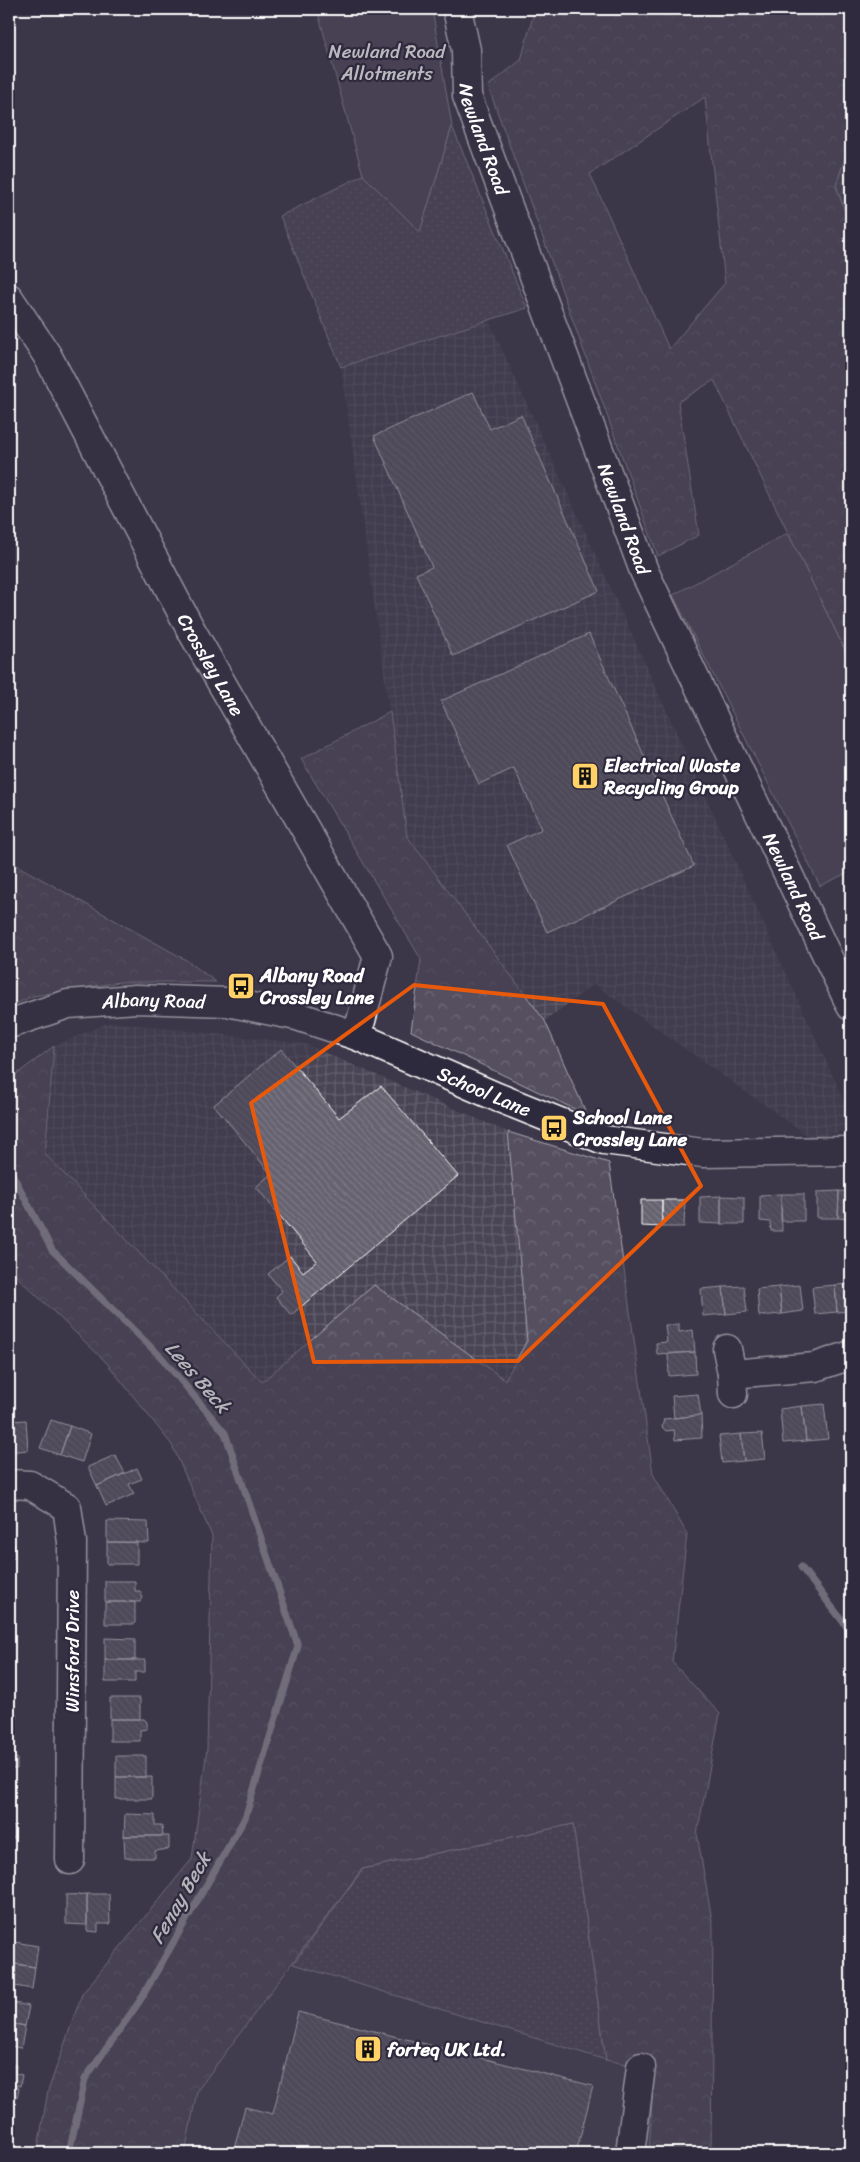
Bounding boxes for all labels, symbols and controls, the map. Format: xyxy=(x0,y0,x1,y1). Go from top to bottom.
park label: Newland Road Allotments xyxy=(329,35,446,90)
street label: Newland Road xyxy=(450,83,519,201)
street label: Newland Road xyxy=(588,458,660,580)
street label: Crossley Lane xyxy=(168,607,253,723)
place label: Electrical Waste Recycling Group xyxy=(603,749,741,804)
building icon: Electrical Waste Recycling Group xyxy=(570,761,600,791)
street label: Newland Road xyxy=(754,827,834,947)
place label: Albany Road Crossley Lane xyxy=(259,959,374,1014)
bus stop icon: Albany Road Crossley Lane xyxy=(226,971,256,1001)
street label: Albany Road xyxy=(100,983,207,1019)
street label: School Lane xyxy=(432,1057,536,1126)
place label: School Lane Crossley Lane xyxy=(572,1101,687,1156)
bus stop icon: School Lane Crossley Lane xyxy=(539,1113,569,1143)
water label: Lees Beck xyxy=(156,1333,240,1423)
street label: Winsford Drive xyxy=(56,1590,89,1712)
water label: Fenay Beck xyxy=(140,1844,222,1951)
place label: forteq UK Ltd. xyxy=(387,2033,506,2066)
building icon: forteq UK Ltd. xyxy=(353,2034,383,2064)

